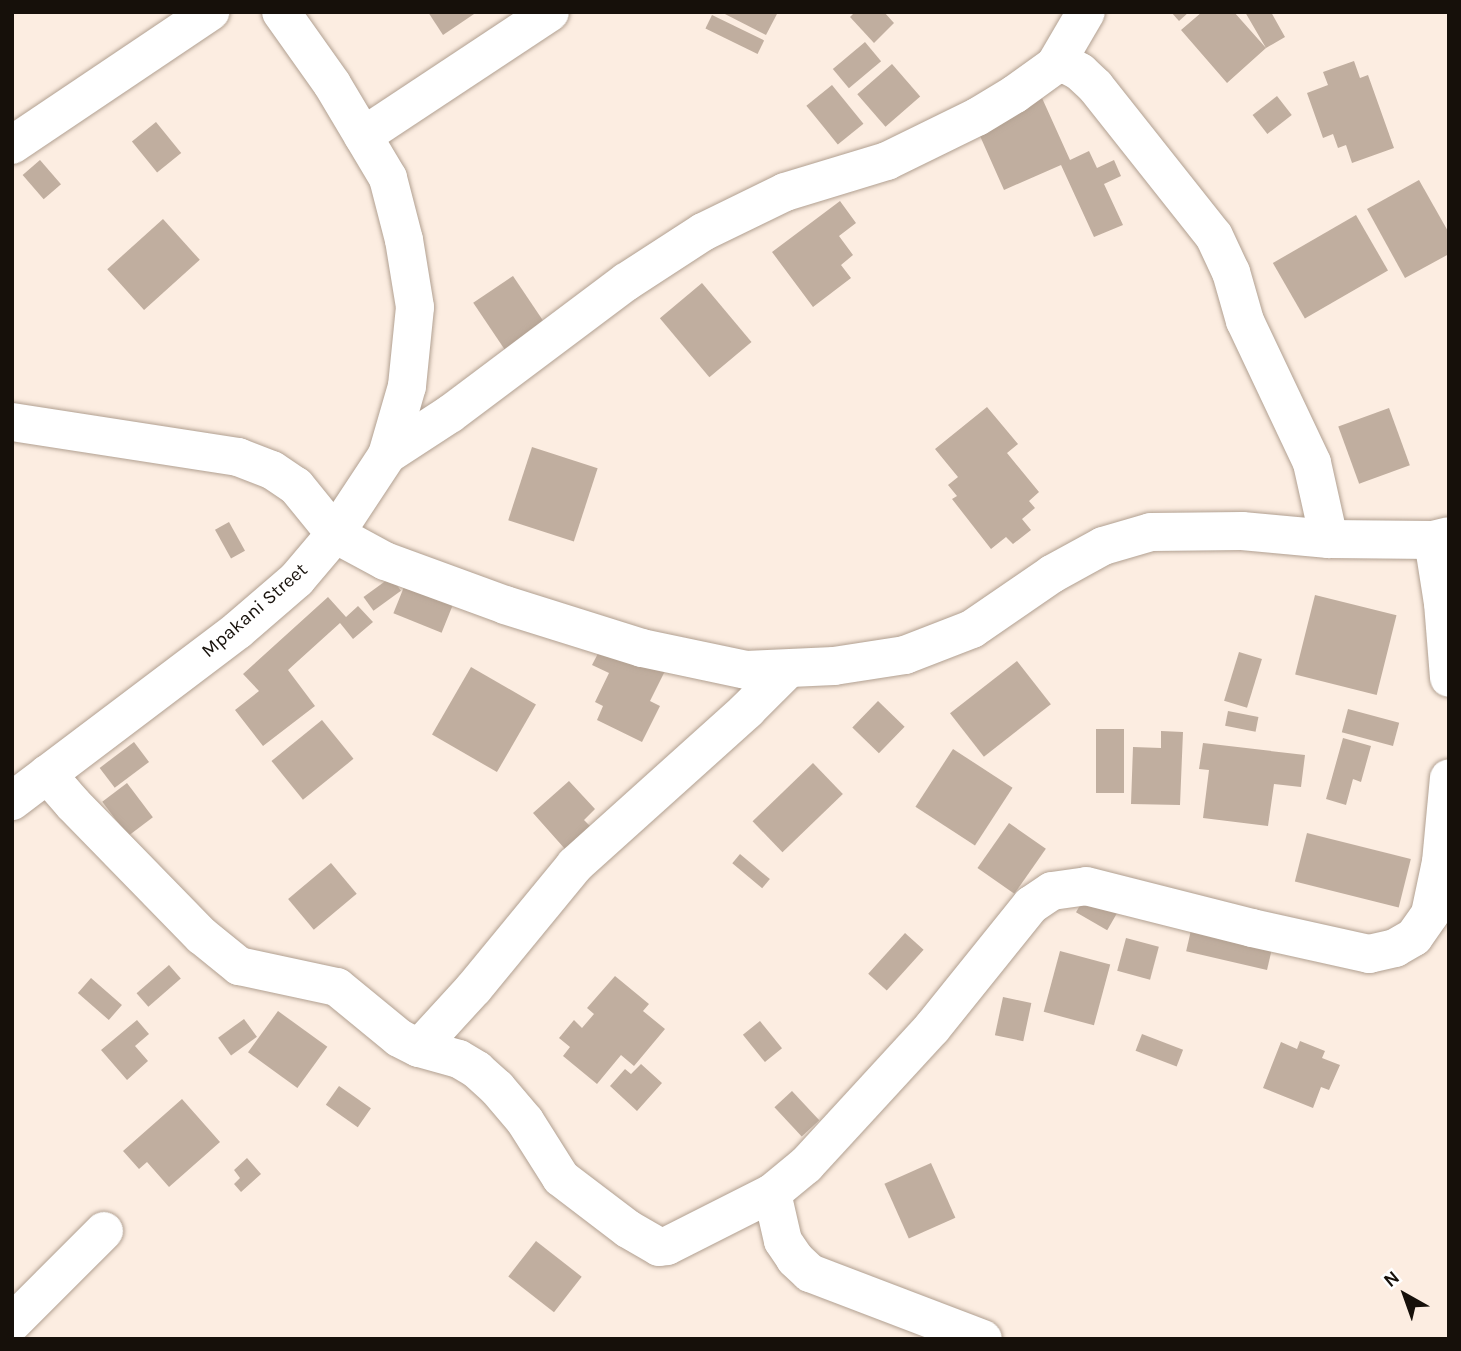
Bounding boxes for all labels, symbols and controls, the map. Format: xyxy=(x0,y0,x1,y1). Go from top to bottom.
street label: Mpakani Street xyxy=(197,559,313,663)
north arrow xyxy=(1370,1260,1440,1330)
text: N xyxy=(1379,1266,1404,1292)

